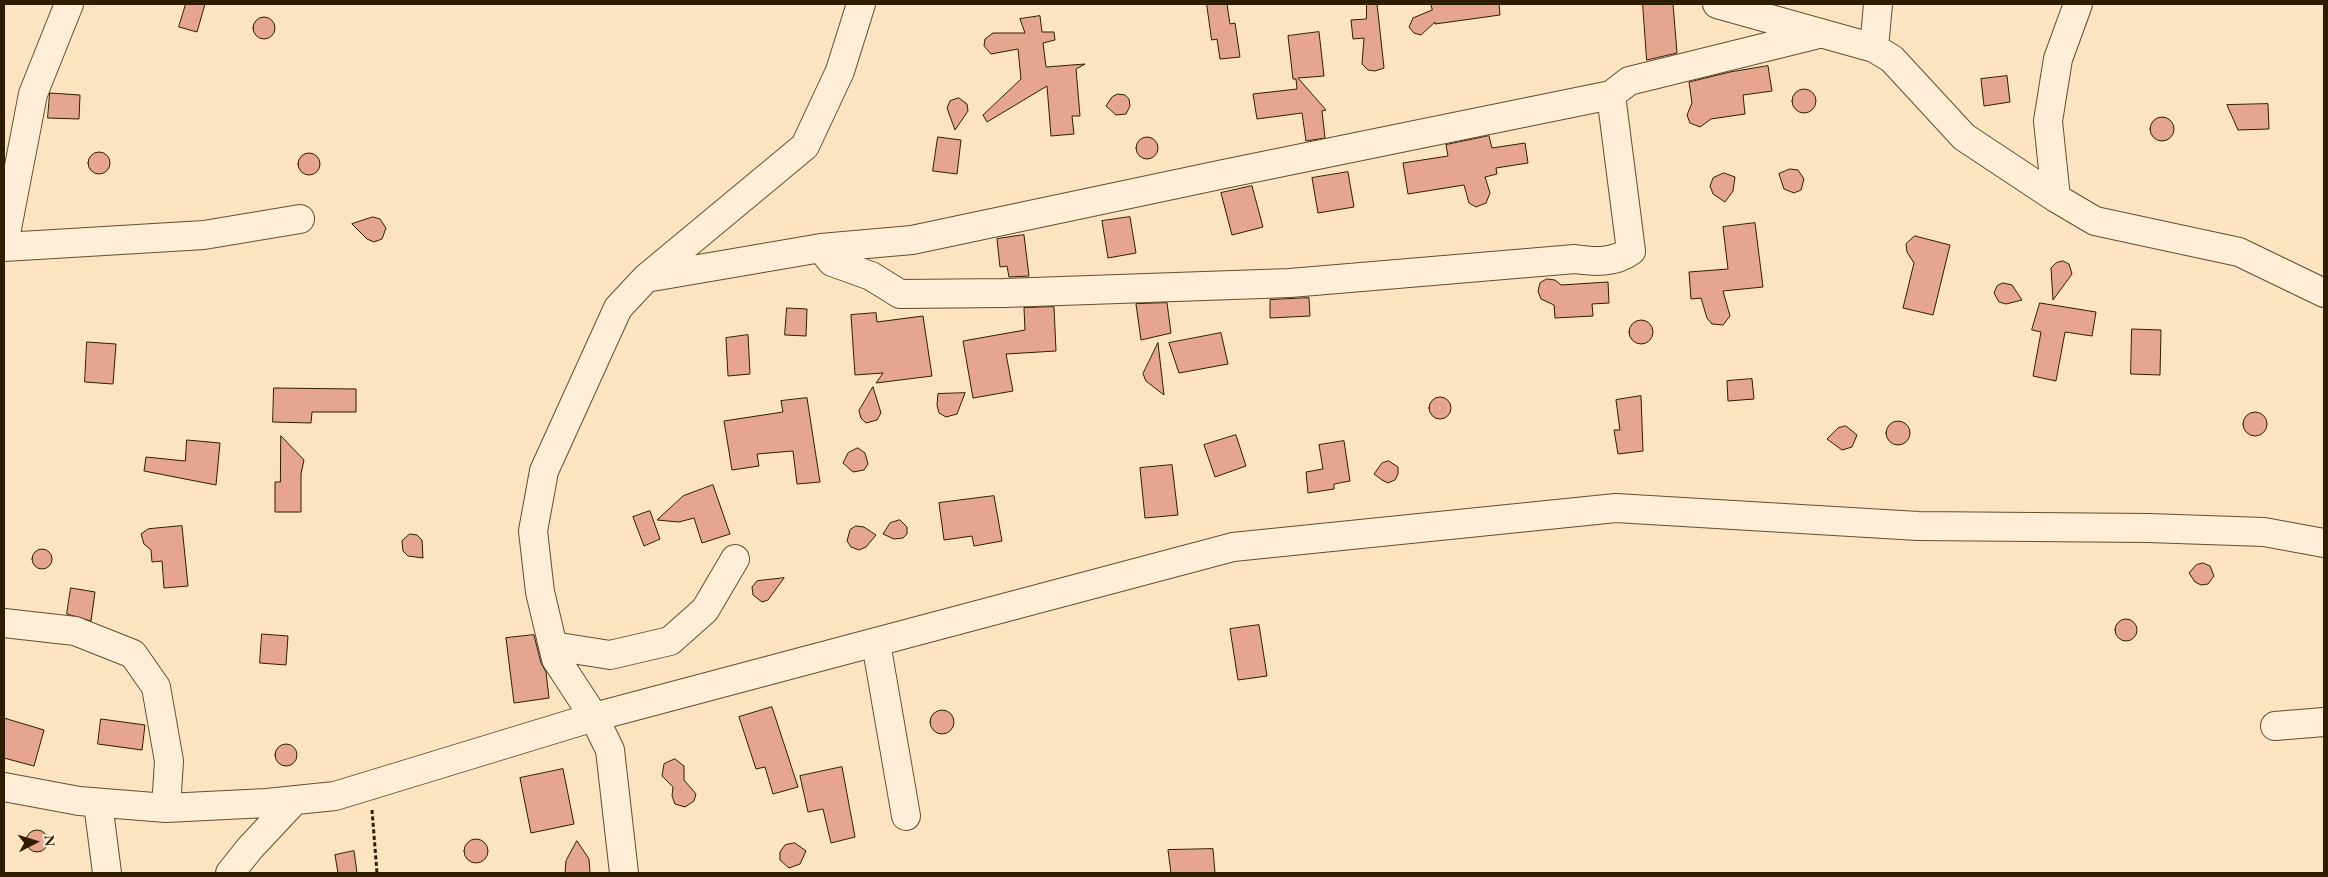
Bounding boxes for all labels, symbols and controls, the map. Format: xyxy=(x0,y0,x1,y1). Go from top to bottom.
north arrow xyxy=(10,817,60,867)
text: N xyxy=(40,834,59,847)

